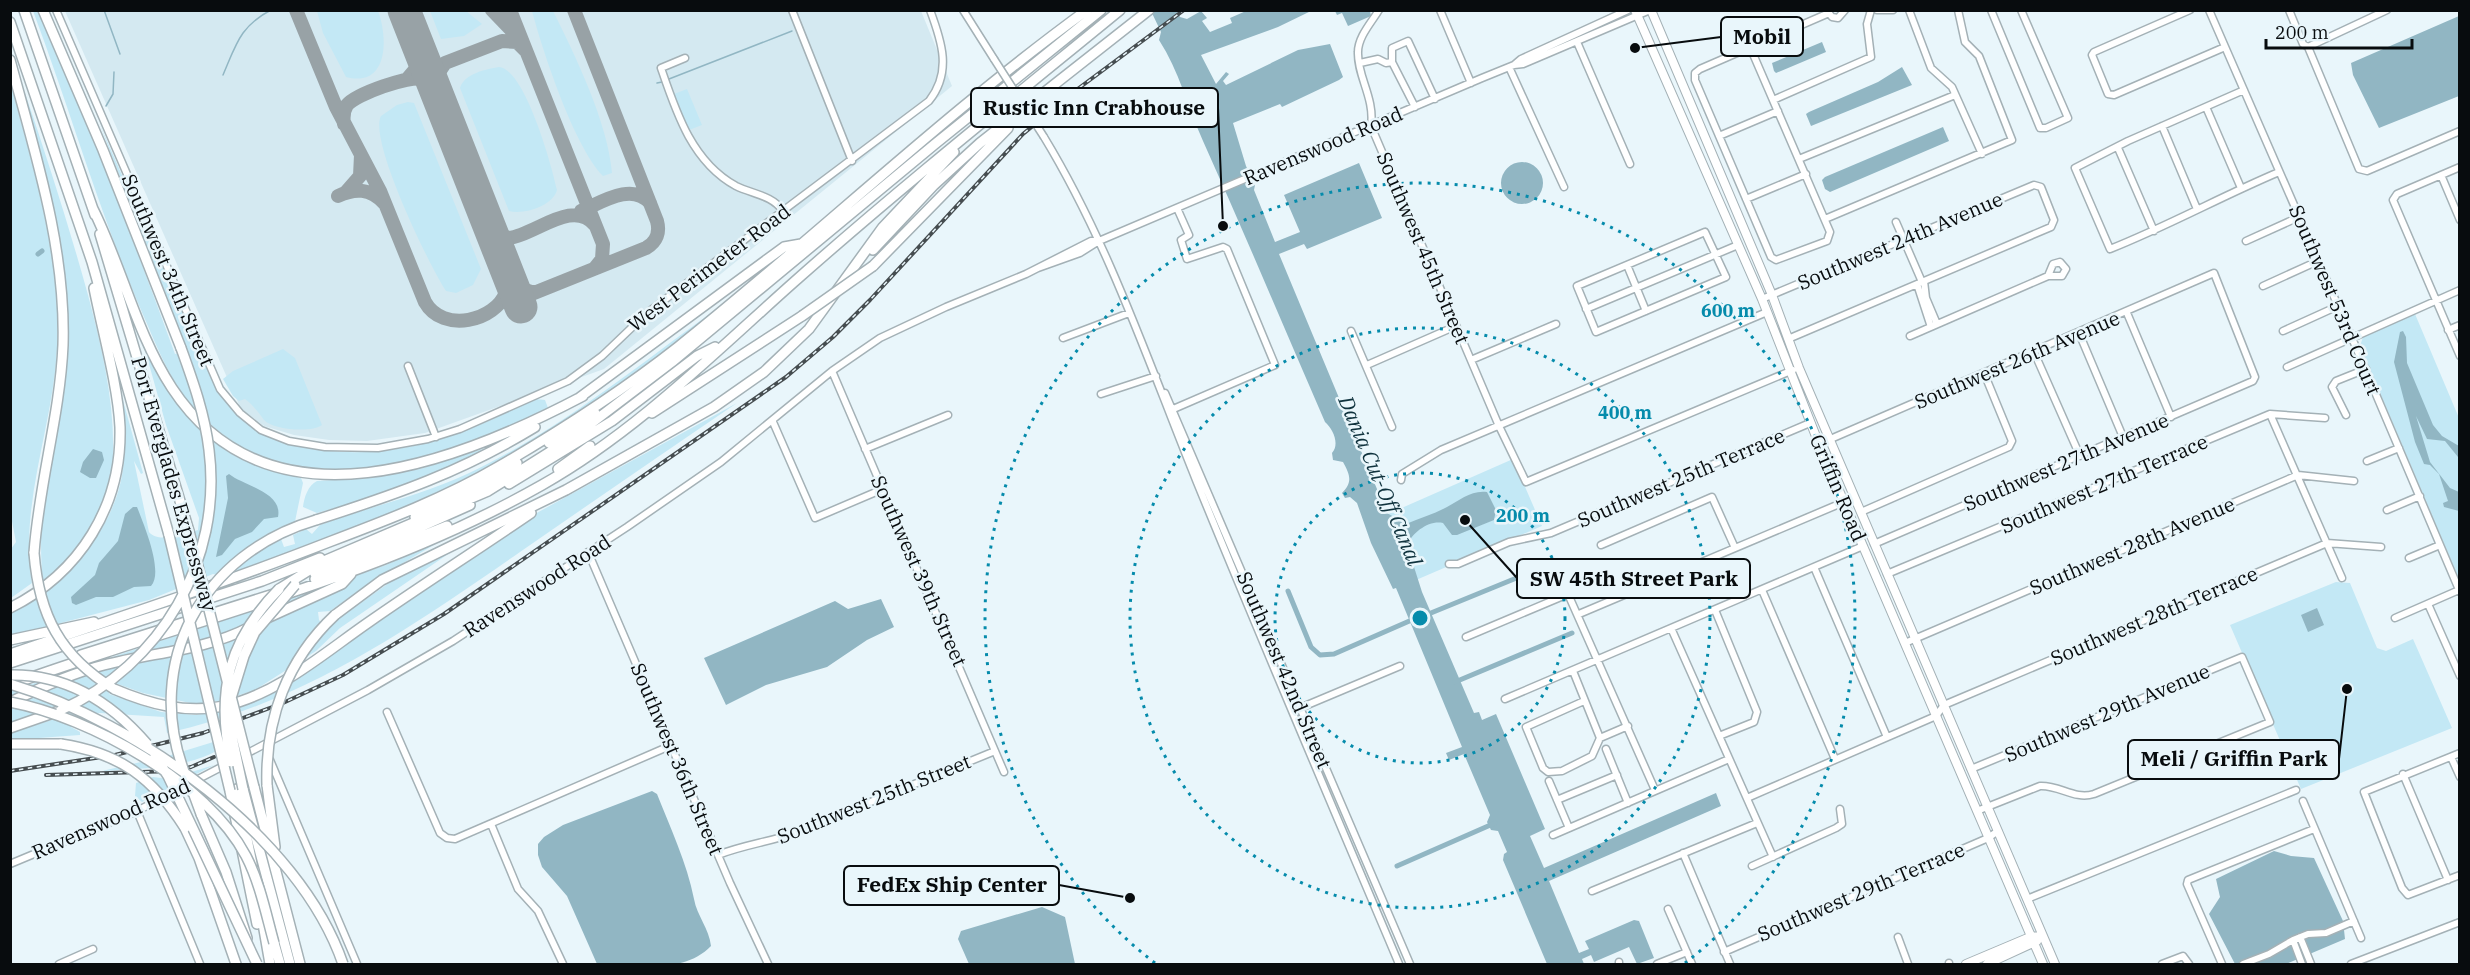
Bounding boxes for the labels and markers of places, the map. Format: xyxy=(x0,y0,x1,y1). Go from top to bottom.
callout: Mobil xyxy=(1721,17,1803,56)
callout: Rustic Inn Crabhouse xyxy=(971,88,1218,127)
callout: SW 45th Street Park xyxy=(1517,559,1750,598)
centre of rings xyxy=(1410,608,1430,628)
callout: Meli / Griffin Park xyxy=(2128,740,2339,779)
callout: FedEx Ship Center xyxy=(844,866,1059,905)

